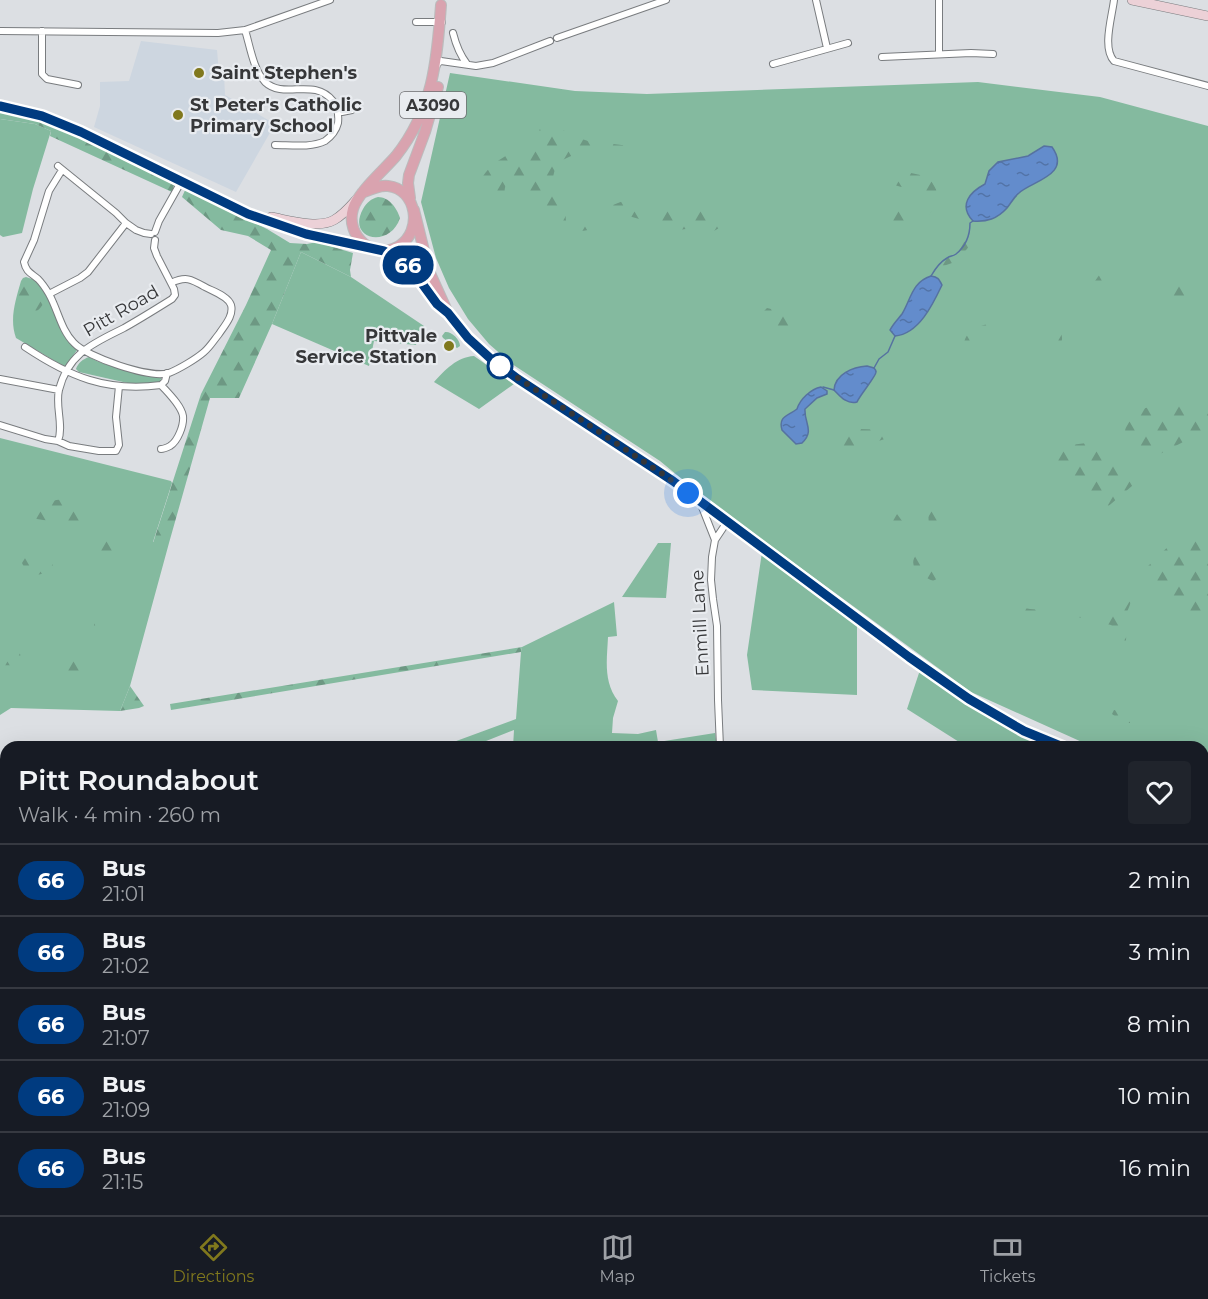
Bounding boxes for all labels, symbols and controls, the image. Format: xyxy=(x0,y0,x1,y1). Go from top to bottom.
place label: Saint Stephen's xyxy=(211,62,358,84)
marker: Saint Stephen's xyxy=(192,66,206,80)
road number: A3090 xyxy=(400,92,466,118)
place label: St Peter's Catholic Primary School xyxy=(190,94,362,137)
marker: St Peter's Catholic Primary School xyxy=(171,108,185,122)
line badge: 66 xyxy=(381,246,435,284)
text: 66 xyxy=(395,253,421,278)
street label: Pitt Road xyxy=(79,281,163,341)
place label: Pittvale Service Station xyxy=(295,325,437,368)
marker: Pittvale Service Station xyxy=(442,339,456,353)
unlabelled marker xyxy=(487,353,513,379)
your location xyxy=(673,478,703,508)
street label: Enmill Lane xyxy=(686,569,714,677)
button: heart xyxy=(1128,761,1191,824)
text: Pitt Roundabout xyxy=(18,763,259,797)
text: Walk · 4 min · 260 m xyxy=(18,803,221,827)
text: Bus xyxy=(102,855,146,882)
text: 2 min xyxy=(1129,867,1191,894)
text: 66 xyxy=(38,868,64,893)
text: 21:01 xyxy=(102,882,145,906)
text: Bus xyxy=(102,927,146,954)
text: 3 min xyxy=(1129,939,1191,966)
text: 66 xyxy=(38,940,64,965)
text: 21:02 xyxy=(102,954,149,978)
text: Bus xyxy=(102,999,146,1026)
text: 8 min xyxy=(1127,1011,1191,1038)
text: 66 xyxy=(38,1012,64,1037)
text: 21:07 xyxy=(102,1026,150,1050)
text: Bus xyxy=(102,1071,146,1098)
text: 10 min xyxy=(1119,1083,1191,1110)
text: 66 xyxy=(38,1084,64,1109)
text: 21:09 xyxy=(102,1098,150,1122)
text: Bus xyxy=(102,1143,146,1170)
text: 16 min xyxy=(1120,1155,1191,1182)
text: 66 xyxy=(38,1156,64,1181)
text: 21:15 xyxy=(102,1170,143,1194)
tab: Directions xyxy=(172,1231,254,1286)
tab: Map xyxy=(599,1231,635,1286)
tab: Tickets xyxy=(980,1231,1036,1286)

